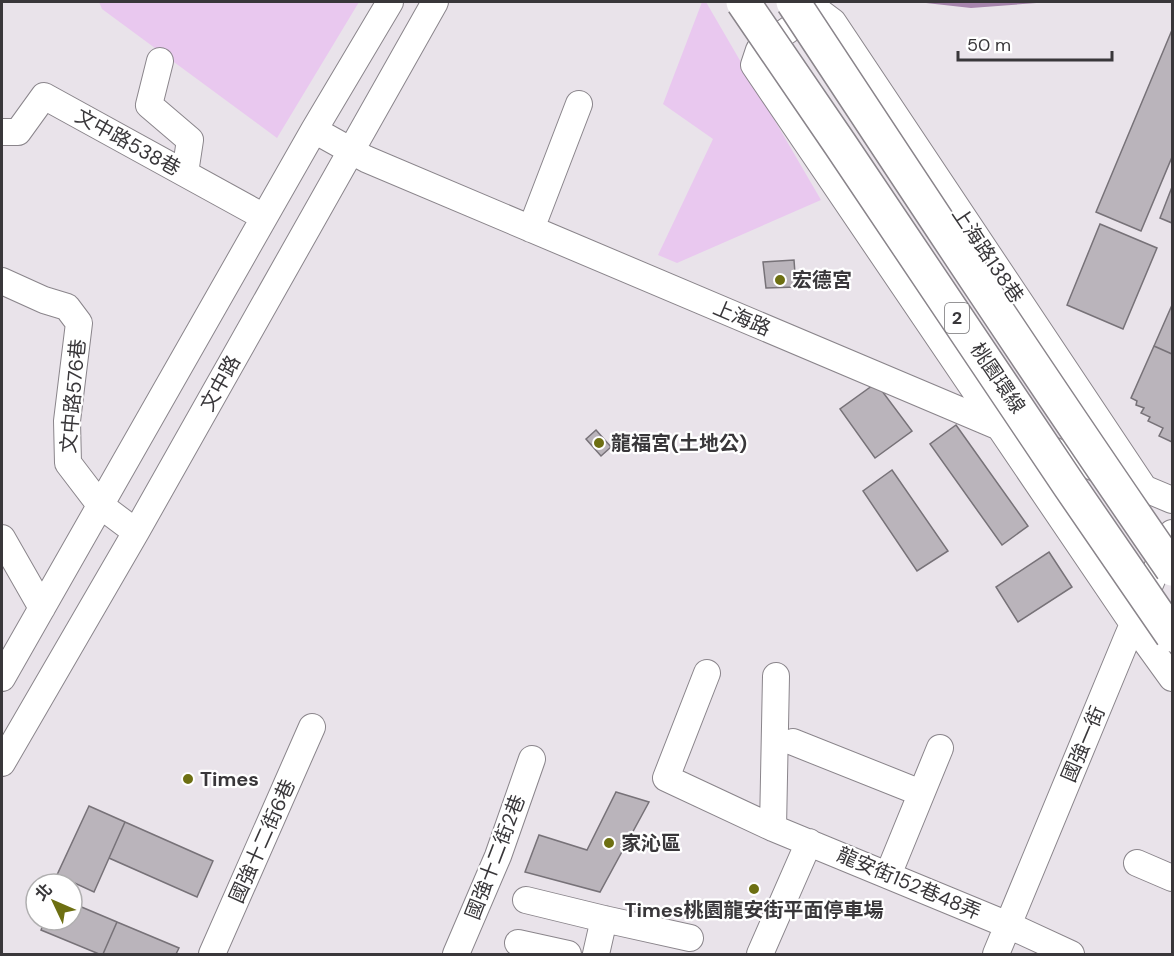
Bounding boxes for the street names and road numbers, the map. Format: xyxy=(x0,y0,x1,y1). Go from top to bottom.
street label: 文中路538巷 xyxy=(71,102,185,182)
street label: 上海路138巷 xyxy=(946,202,1030,308)
street label: 上海路 xyxy=(709,294,775,342)
road number: 2 xyxy=(945,303,969,333)
street label: 文中路576巷 xyxy=(55,338,91,454)
street label: 桃園環線 xyxy=(965,338,1031,418)
street label: 文中路 xyxy=(194,350,246,416)
street label: 國強一街 xyxy=(1055,702,1111,786)
street label: 國強十二街6巷 xyxy=(223,775,301,907)
street label: 國強十二街2巷 xyxy=(459,791,531,923)
street label: 龍安街152巷48弄 xyxy=(833,841,985,925)

